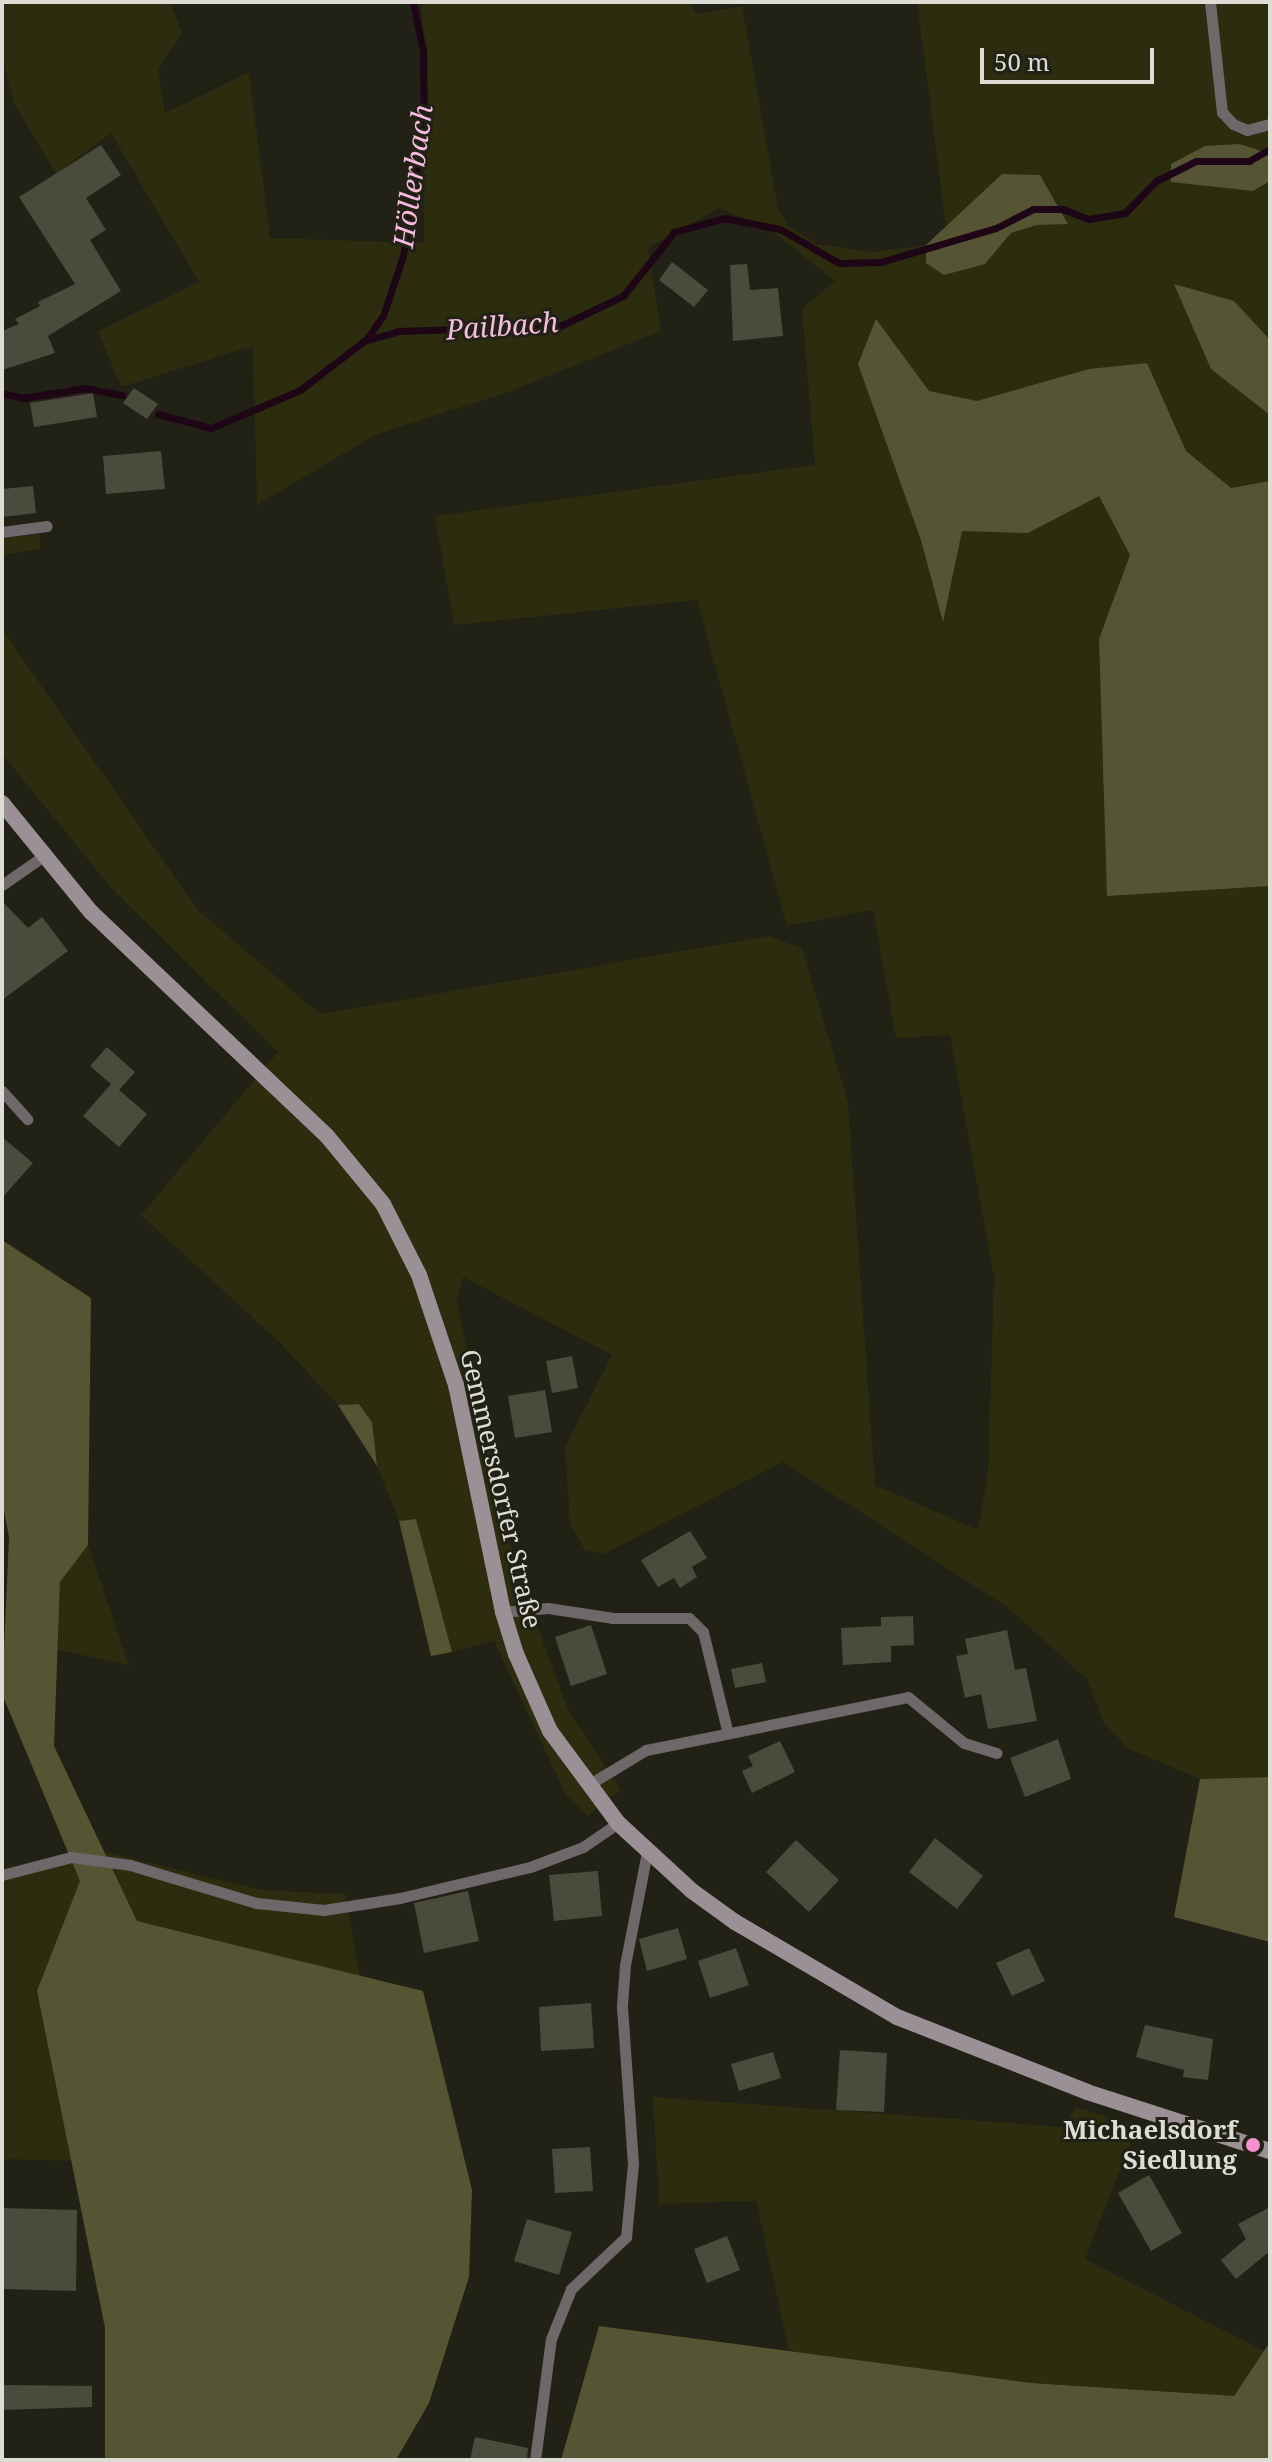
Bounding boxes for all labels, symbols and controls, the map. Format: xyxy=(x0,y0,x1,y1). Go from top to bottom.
scale bar xyxy=(984,32,1158,82)
text: 50 m xyxy=(994,45,1050,78)
water label: Höllerbach xyxy=(385,102,439,250)
water label: Pailbach xyxy=(444,304,560,346)
street label: Gemmersdorfer Straße xyxy=(454,1346,548,1632)
place label: Michaelsdorf Siedlung xyxy=(1063,2114,1237,2176)
marker: Michaelsdorf Siedlung xyxy=(1244,2136,1262,2154)

